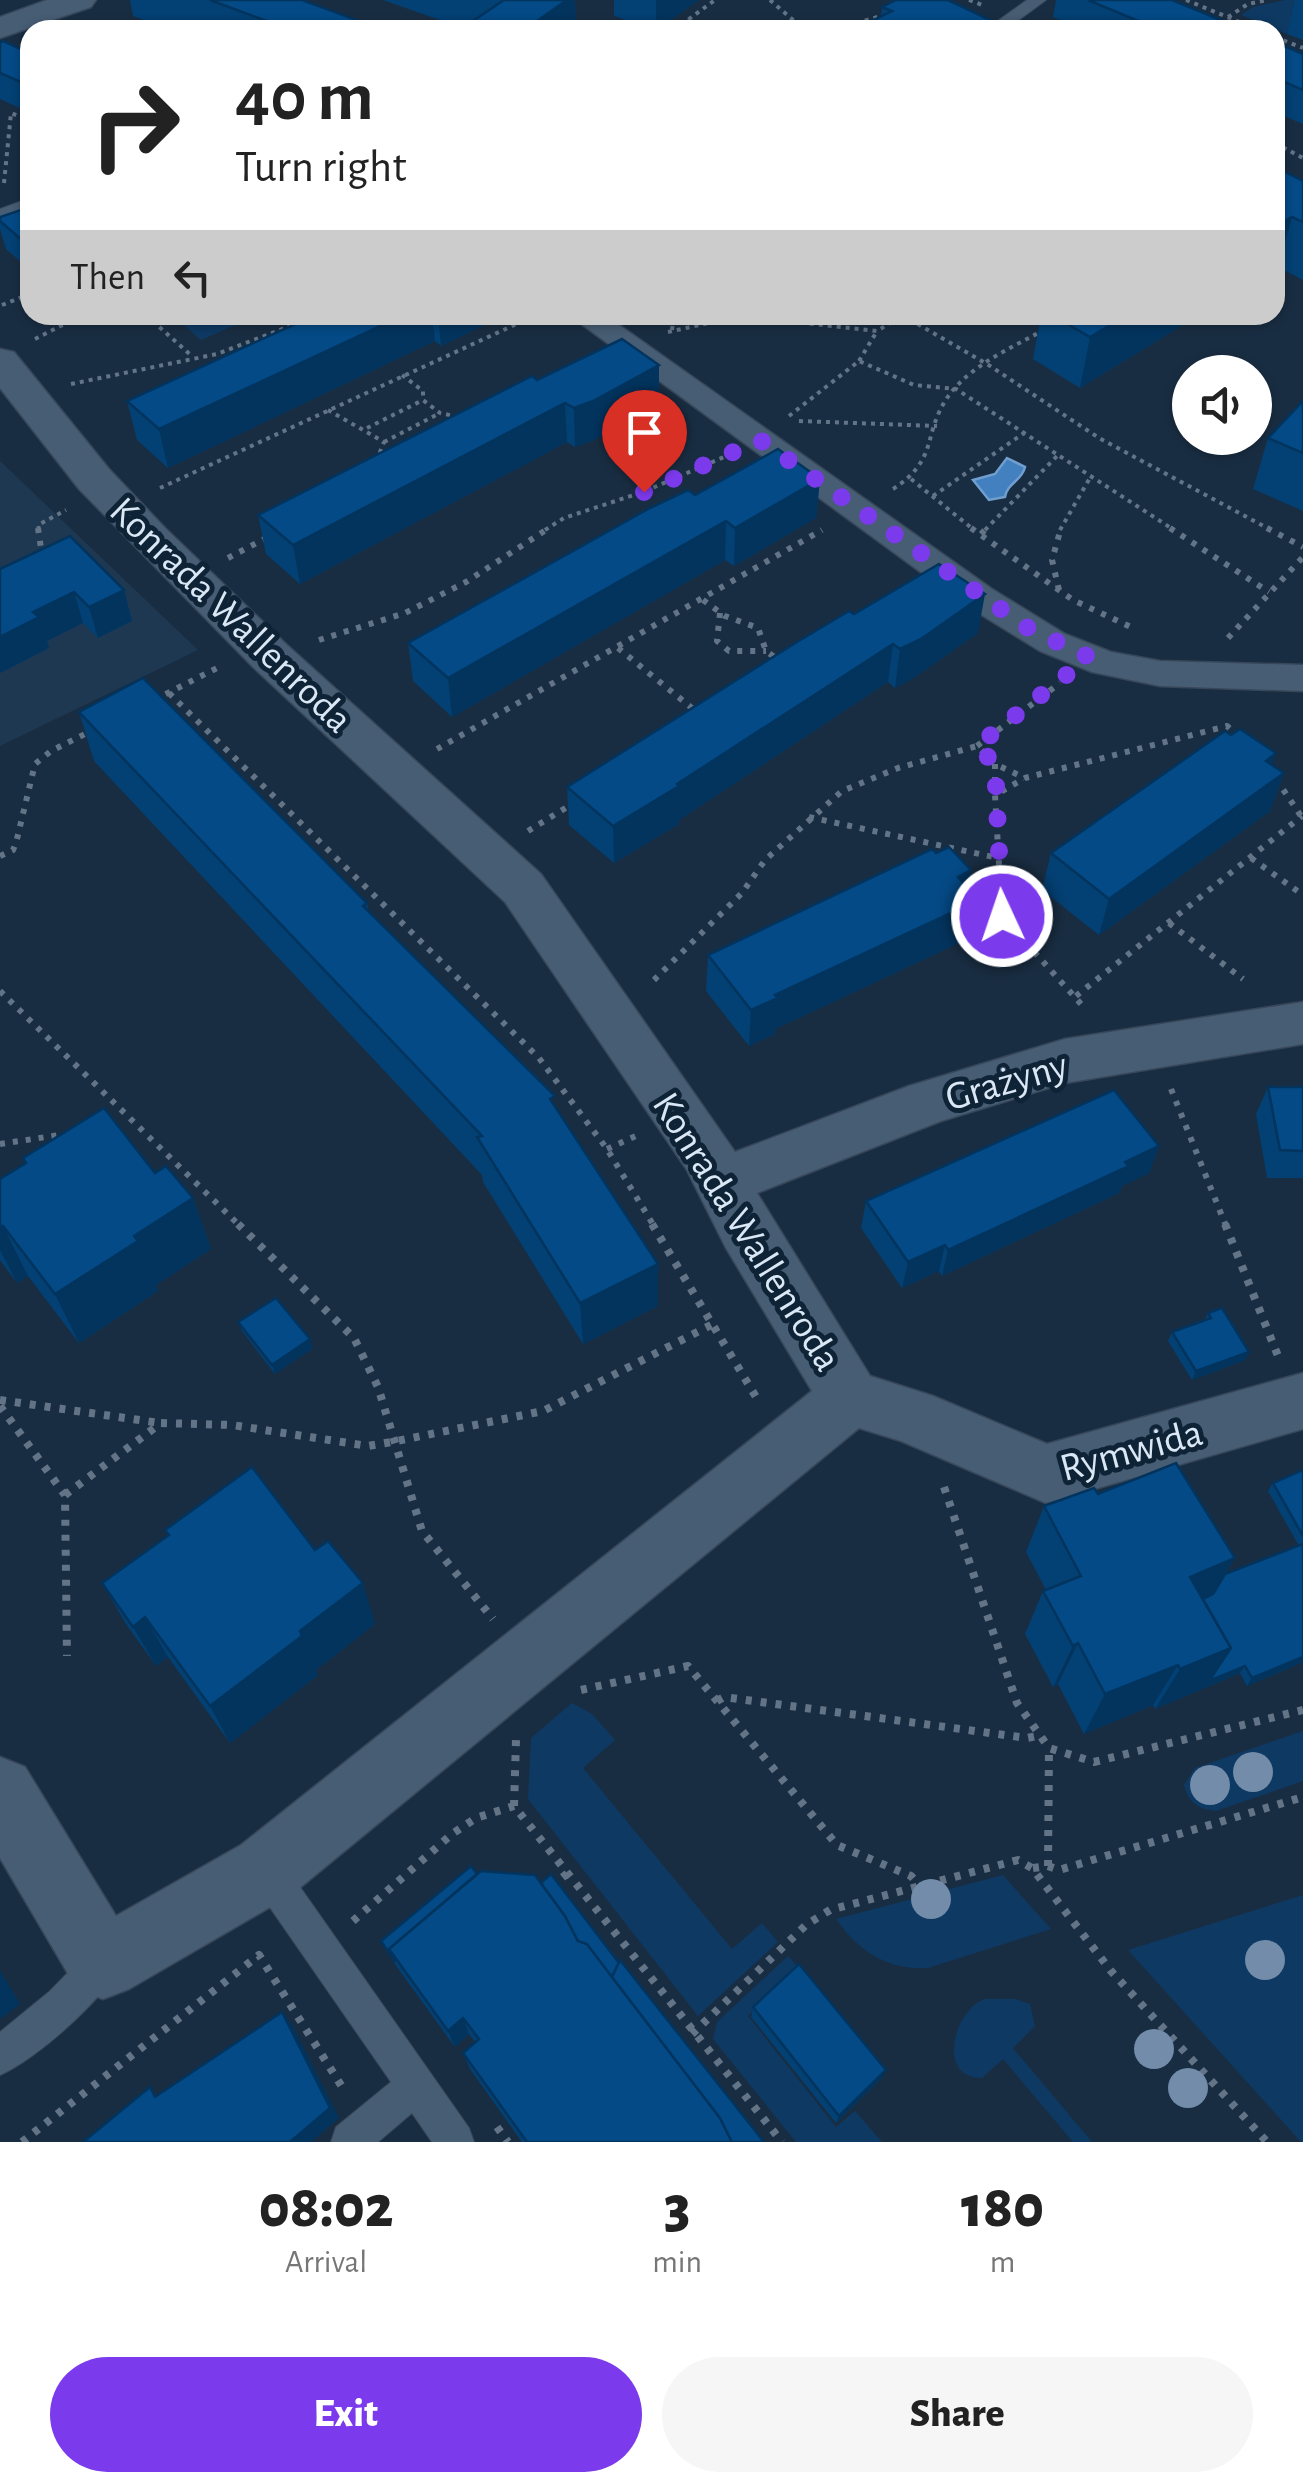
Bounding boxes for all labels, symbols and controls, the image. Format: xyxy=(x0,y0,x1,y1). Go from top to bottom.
icon: right xyxy=(70,60,200,190)
text: 40 m xyxy=(235,63,374,133)
text: Turn right xyxy=(235,145,407,190)
icon: left xyxy=(165,250,220,305)
text: Then xyxy=(70,259,145,297)
map controls xyxy=(1172,355,1272,455)
button: sound xyxy=(1172,355,1272,455)
pin xyxy=(602,390,687,493)
icon: arrive xyxy=(617,405,672,460)
street label: Konrada Wallenroda xyxy=(102,490,359,741)
position arrow xyxy=(950,864,1054,968)
street label: Grażyny xyxy=(941,1046,1072,1118)
street label: Konrada Wallenroda xyxy=(645,1086,848,1378)
street label: Rymwida xyxy=(1056,1413,1207,1489)
text: 08:02 xyxy=(259,2178,393,2238)
text: 3 xyxy=(664,2178,690,2238)
text: 180 xyxy=(961,2178,1044,2238)
text: Arrival xyxy=(285,2246,367,2278)
text: min xyxy=(652,2246,702,2278)
text: m xyxy=(990,2246,1015,2278)
button: Exit xyxy=(50,2357,642,2472)
button: Share xyxy=(662,2357,1253,2472)

